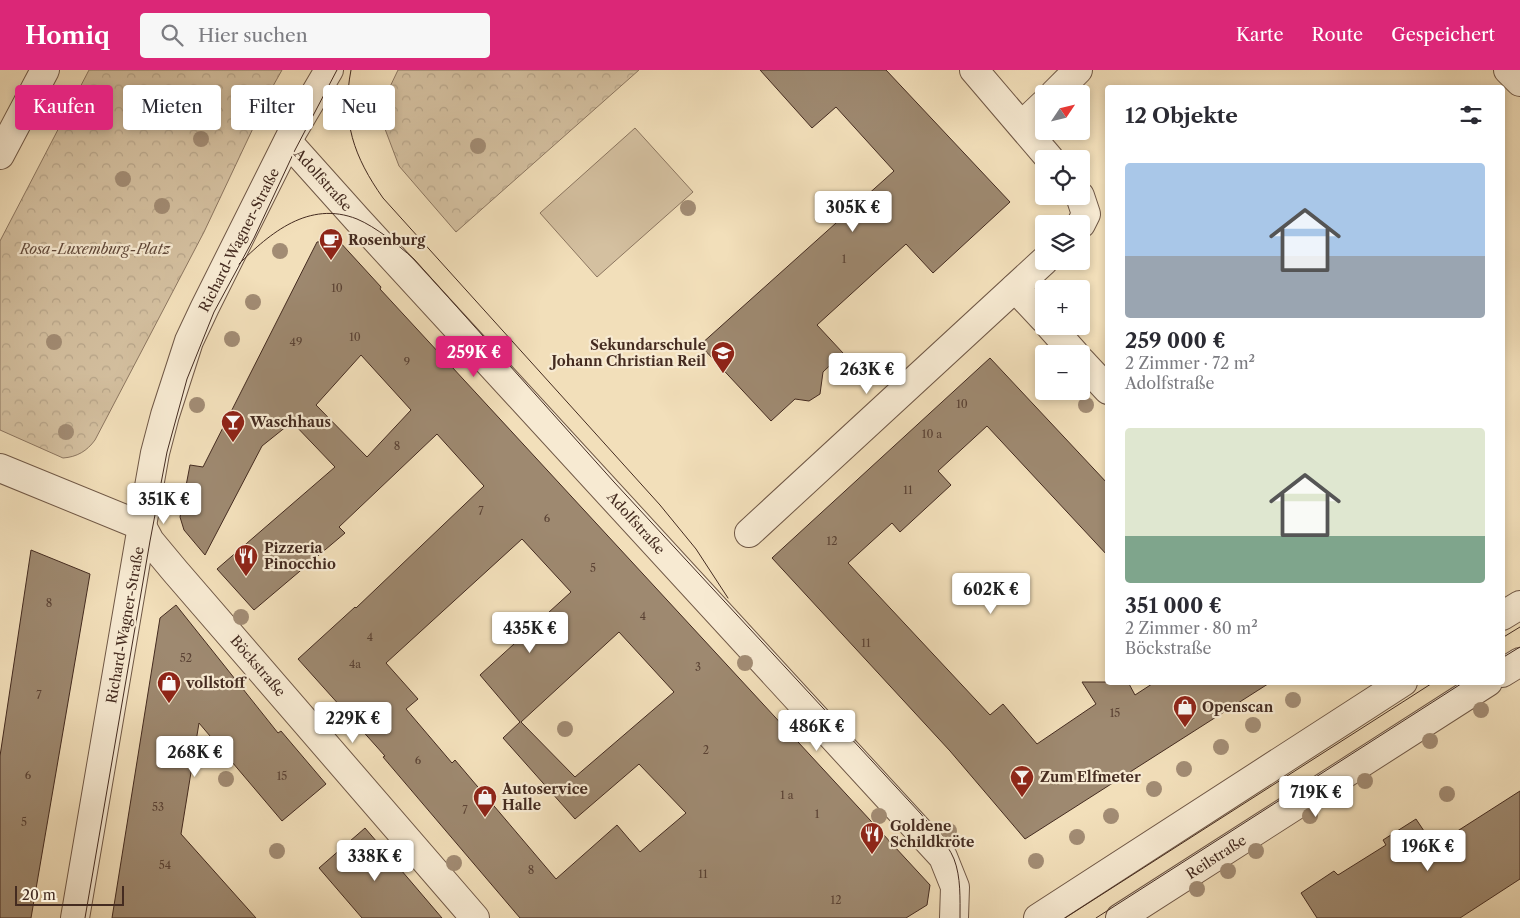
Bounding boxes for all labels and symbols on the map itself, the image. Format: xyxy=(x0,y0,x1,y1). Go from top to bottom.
north arrow xyxy=(1035,85,1090,140)
street label: Adolfstraße xyxy=(289,144,356,215)
street label: Richard-Wagner-Straße xyxy=(195,165,283,315)
pin: 305K € xyxy=(812,190,894,233)
cafe icon: Rosenburg xyxy=(318,227,344,261)
place label: Rosenburg xyxy=(348,231,426,249)
park label: Rosa-Luxemburg-Platz xyxy=(19,240,172,258)
house number: 1 xyxy=(842,252,847,266)
house number: 10 xyxy=(331,281,343,295)
house number: 10 xyxy=(349,330,361,344)
house number: 49 xyxy=(290,335,302,349)
pin: 259K € xyxy=(433,336,515,378)
place label: Sekundarschule Johann Christian Reil xyxy=(548,336,706,370)
school or university icon: Sekundarschule Johann Christian Reil xyxy=(710,340,736,374)
pin: 263K € xyxy=(826,352,908,395)
house number: 9 xyxy=(404,355,410,369)
house number: 10 xyxy=(956,397,968,411)
bar icon: Waschhaus xyxy=(220,409,246,443)
place label: Waschhaus xyxy=(249,413,331,431)
house number: 10 a xyxy=(922,427,942,441)
house number: 8 xyxy=(394,439,400,453)
pin: 351K € xyxy=(123,482,205,525)
house number: 11 xyxy=(903,483,913,497)
street label: Adolfstraße xyxy=(602,487,669,558)
house number: 7 xyxy=(478,504,484,518)
house number: 6 xyxy=(544,511,551,525)
house number: 12 xyxy=(827,534,837,548)
place label: Pizzeria Pinocchio xyxy=(264,539,336,573)
restaurant icon: Pizzeria Pinocchio xyxy=(233,543,259,577)
street label: Richard-Wagner-Straße xyxy=(102,545,148,705)
house number: 5 xyxy=(590,561,596,575)
pin: 602K € xyxy=(950,572,1032,615)
house number: 8 xyxy=(46,596,52,610)
house number: 4 xyxy=(640,609,646,623)
pin: 435K € xyxy=(489,612,571,654)
house number: 4 xyxy=(367,630,373,644)
street label: Böckstraße xyxy=(226,632,290,701)
house number: 11 xyxy=(861,636,871,650)
house number: 52 xyxy=(180,651,192,665)
house number: 4a xyxy=(349,657,361,671)
house number: 3 xyxy=(695,660,701,674)
shop icon: vollstoff xyxy=(156,670,182,704)
place label: vollstoff xyxy=(185,674,247,692)
house number: 7 xyxy=(36,688,42,702)
shop icon: Openscan xyxy=(1172,694,1198,728)
place label: Openscan xyxy=(1202,698,1274,716)
pin: 229K € xyxy=(312,702,394,744)
house number: 15 xyxy=(1110,706,1120,720)
pin: 486K € xyxy=(776,710,858,752)
pin: 268K € xyxy=(154,736,236,778)
house number: 2 xyxy=(703,743,709,757)
house number: 6 xyxy=(415,753,422,767)
bar icon: Zum Elfmeter xyxy=(1009,764,1035,798)
house number: 6 xyxy=(25,768,32,782)
place label: Zum Elfmeter xyxy=(1040,768,1141,786)
house number: 15 xyxy=(277,769,287,783)
pin: 719K € xyxy=(1275,776,1357,818)
place label: Autoservice Halle xyxy=(501,780,588,814)
shop icon: Autoservice Halle xyxy=(472,784,498,818)
house number: 1 a xyxy=(780,788,794,802)
house number: 53 xyxy=(152,800,164,814)
house number: 7 xyxy=(462,803,468,817)
house number: 1 xyxy=(815,807,820,821)
house number: 5 xyxy=(21,815,27,829)
place label: Goldene Schildkröte xyxy=(890,817,974,851)
restaurant icon: Goldene Schildkröte xyxy=(859,821,885,855)
pin: 196K € xyxy=(1387,830,1469,872)
street label: Reilstraße xyxy=(1183,831,1250,883)
pin: 338K € xyxy=(334,840,416,882)
house number: 54 xyxy=(159,858,171,872)
house number: 8 xyxy=(528,863,534,877)
house number: 11 xyxy=(698,867,708,881)
scale bar xyxy=(15,883,124,906)
house number: 12 xyxy=(831,893,841,907)

